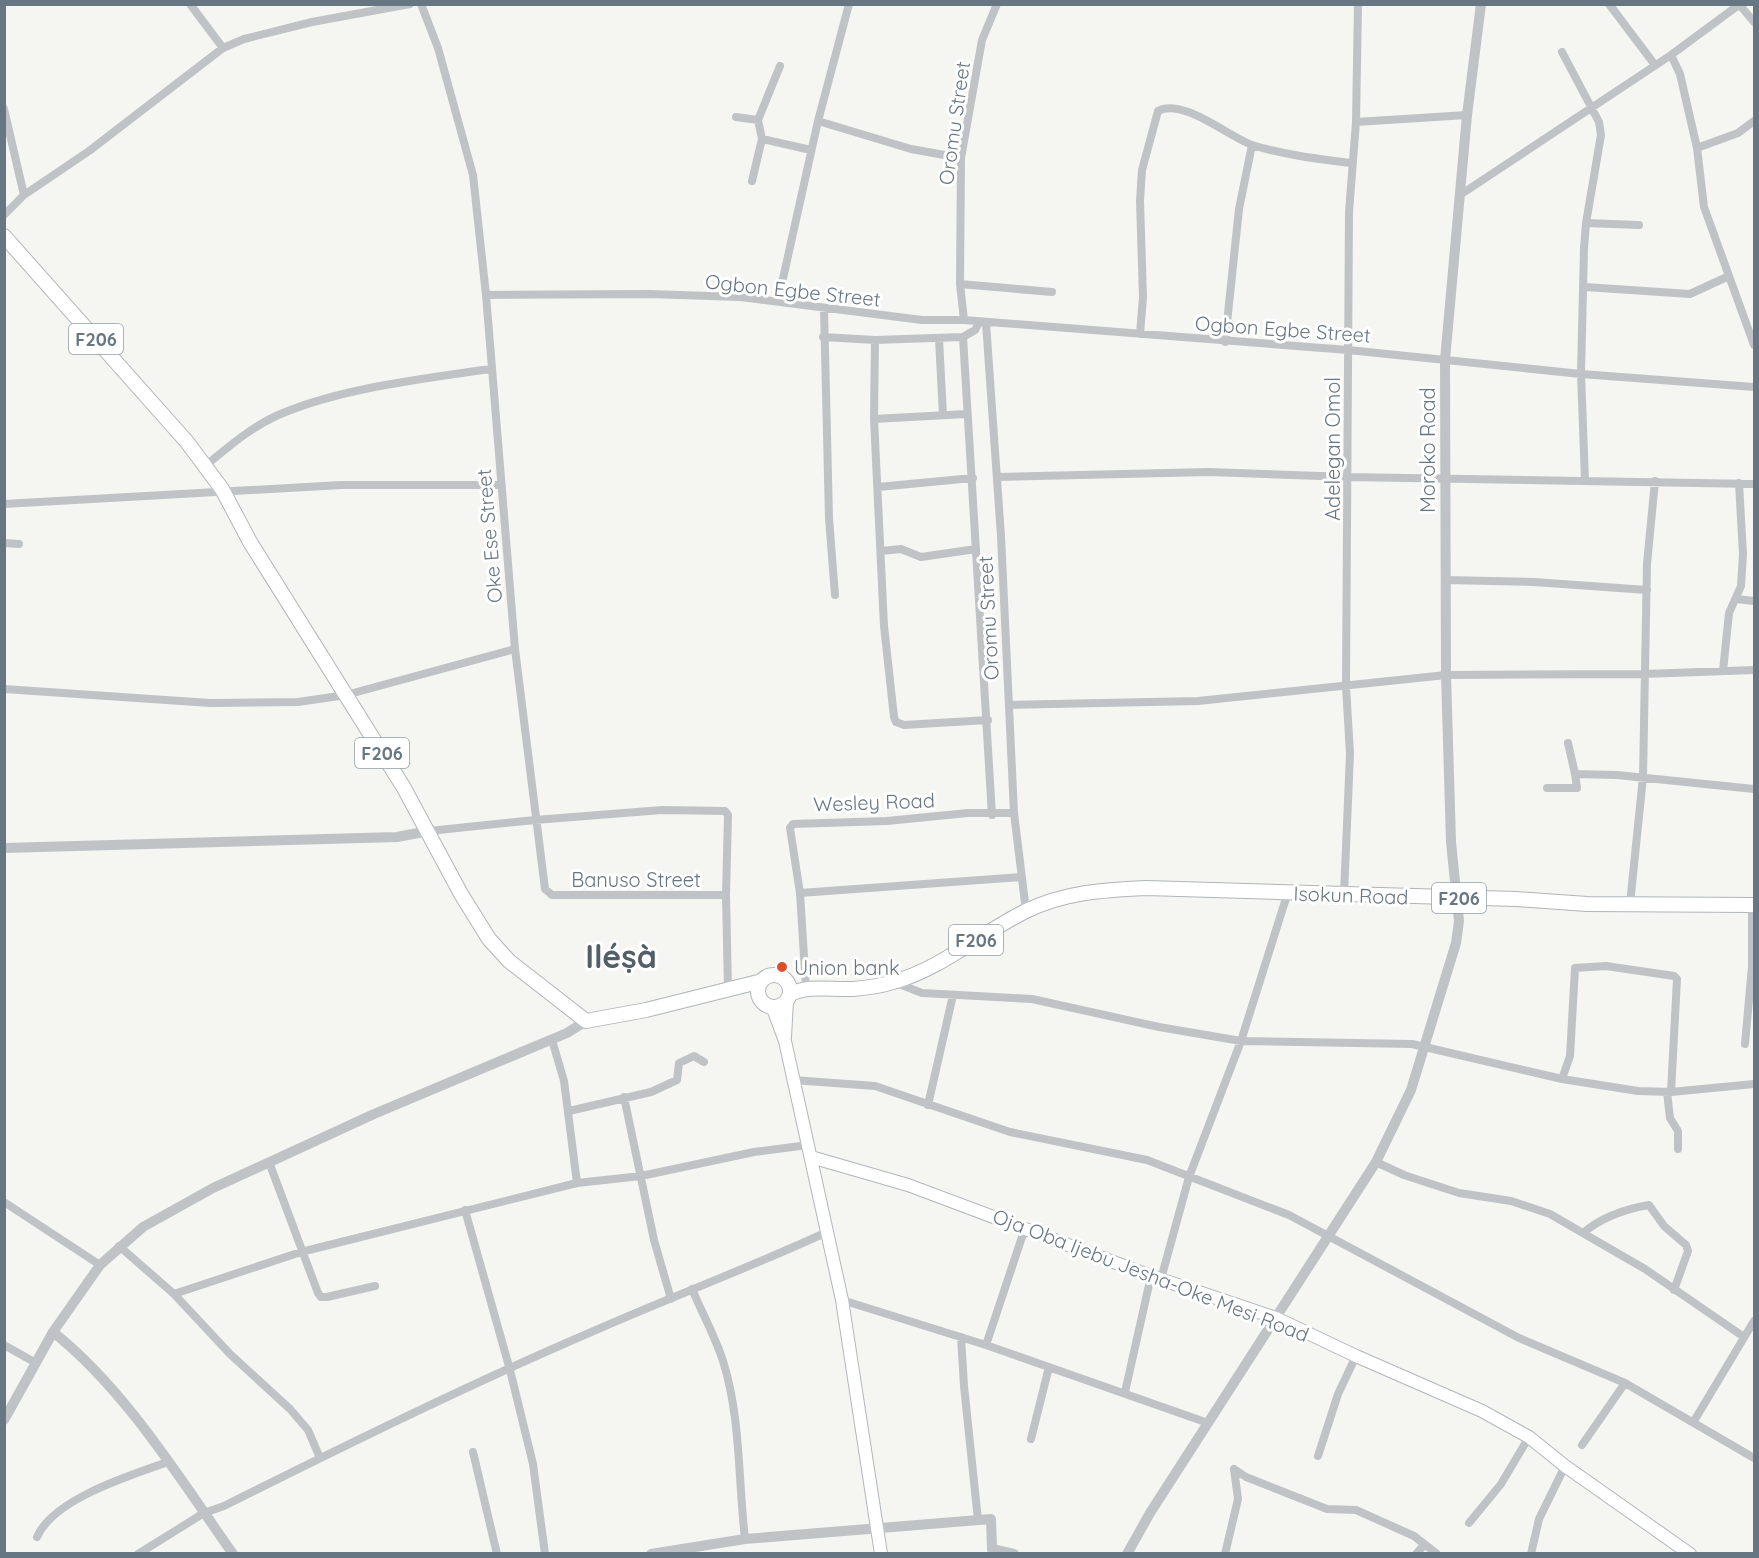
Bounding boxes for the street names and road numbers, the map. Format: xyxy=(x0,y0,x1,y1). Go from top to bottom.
street label: Oromu Street xyxy=(933,59,975,186)
street label: Ogbon Egbe Street xyxy=(704,268,882,312)
street label: Ogbon Egbe Street xyxy=(1194,310,1372,348)
road number: F206 xyxy=(69,324,123,354)
street label: Adelegan Omol xyxy=(1320,377,1345,521)
street label: Moroko Road xyxy=(1415,387,1440,513)
street label: Oke Ese Street xyxy=(471,468,507,604)
street label: Oromu Street xyxy=(972,555,1004,681)
road number: F206 xyxy=(355,738,409,768)
street label: Wesley Road xyxy=(813,787,935,817)
street label: Banuso Street xyxy=(571,867,701,892)
street label: Isokun Road xyxy=(1293,880,1409,910)
road number: F206 xyxy=(1432,883,1486,913)
road number: F206 xyxy=(949,925,1003,955)
street label: Oja Oba Ijebu Jesha-Oke Mesi Road xyxy=(990,1203,1312,1347)

